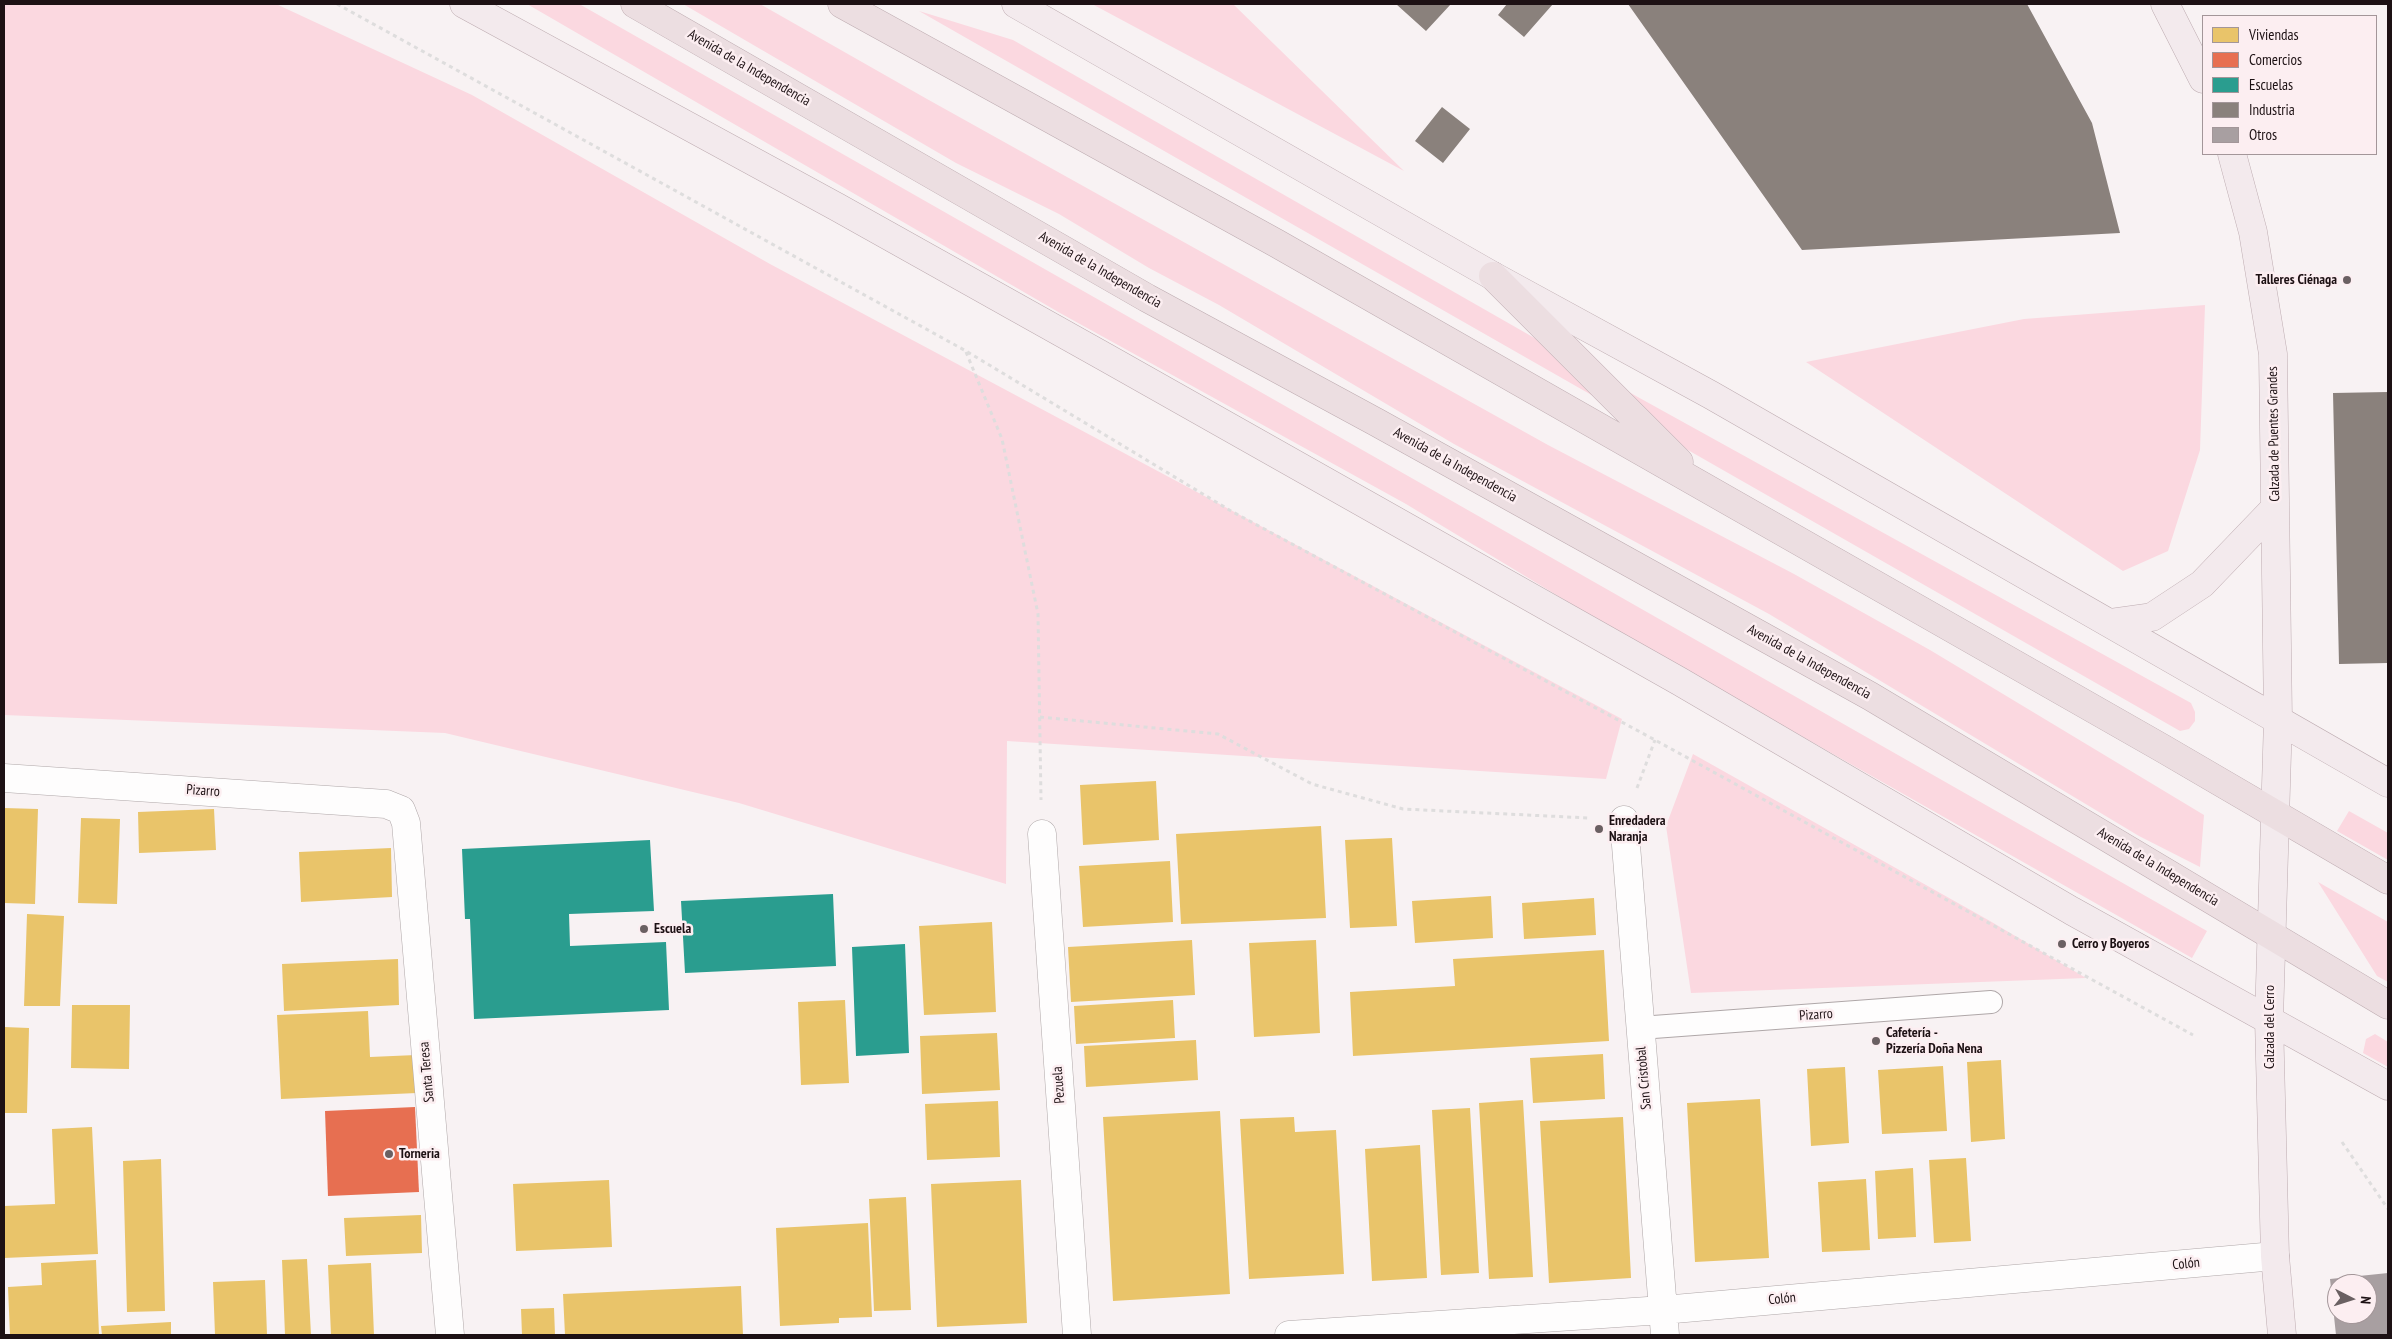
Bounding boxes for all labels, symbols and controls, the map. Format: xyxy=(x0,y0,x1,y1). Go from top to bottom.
legend xyxy=(2202,15,2377,155)
text: Viviendas xyxy=(2249,25,2299,44)
street label: Avenida de la Independencia xyxy=(685,26,813,110)
text: Comercios xyxy=(2249,50,2302,69)
text: Escuelas xyxy=(2249,75,2293,94)
text: Industria xyxy=(2249,100,2295,119)
text: Otros xyxy=(2249,125,2277,144)
street label: Avenida de la Independencia xyxy=(1036,228,1164,312)
place label: Talleres Ciénaga xyxy=(2256,272,2337,288)
marker: Talleres Ciénaga xyxy=(2341,274,2353,286)
street label: Calzada de Puentes Grandes xyxy=(2264,366,2284,502)
street label: Avenida de la Independencia xyxy=(1390,424,1520,506)
street label: Avenida de la Independencia xyxy=(1744,621,1874,703)
street label: Pizarro xyxy=(186,781,220,801)
place label: Enredadera Naranja xyxy=(1609,813,1666,846)
marker: Enredadera Naranja xyxy=(1593,823,1605,835)
street label: Avenida de la Independencia xyxy=(2094,824,2222,910)
place label: Escuela xyxy=(654,921,691,937)
marker: Escuela xyxy=(638,923,650,935)
place label: Cerro y Boyeros xyxy=(2072,936,2149,952)
marker: Cerro y Boyeros xyxy=(2056,938,2068,950)
street label: Calzada del Cerro xyxy=(2262,985,2278,1069)
street label: Pizarro xyxy=(1799,1005,1833,1025)
place label: Cafetería - Pizzería Doña Nena xyxy=(1886,1025,1983,1058)
marker: Cafetería - Pizzería Doña Nena xyxy=(1870,1035,1882,1047)
street label: Santa Teresa xyxy=(416,1041,438,1103)
street label: San Cristobal xyxy=(1633,1046,1655,1110)
street label: Pezuela xyxy=(1049,1066,1069,1104)
place label: Torneria xyxy=(399,1146,440,1162)
marker: Torneria xyxy=(383,1148,395,1160)
street label: Colón xyxy=(2172,1254,2200,1274)
north arrow xyxy=(2327,1274,2377,1324)
street label: Colón xyxy=(1768,1289,1796,1309)
text: N xyxy=(2357,1296,2375,1305)

